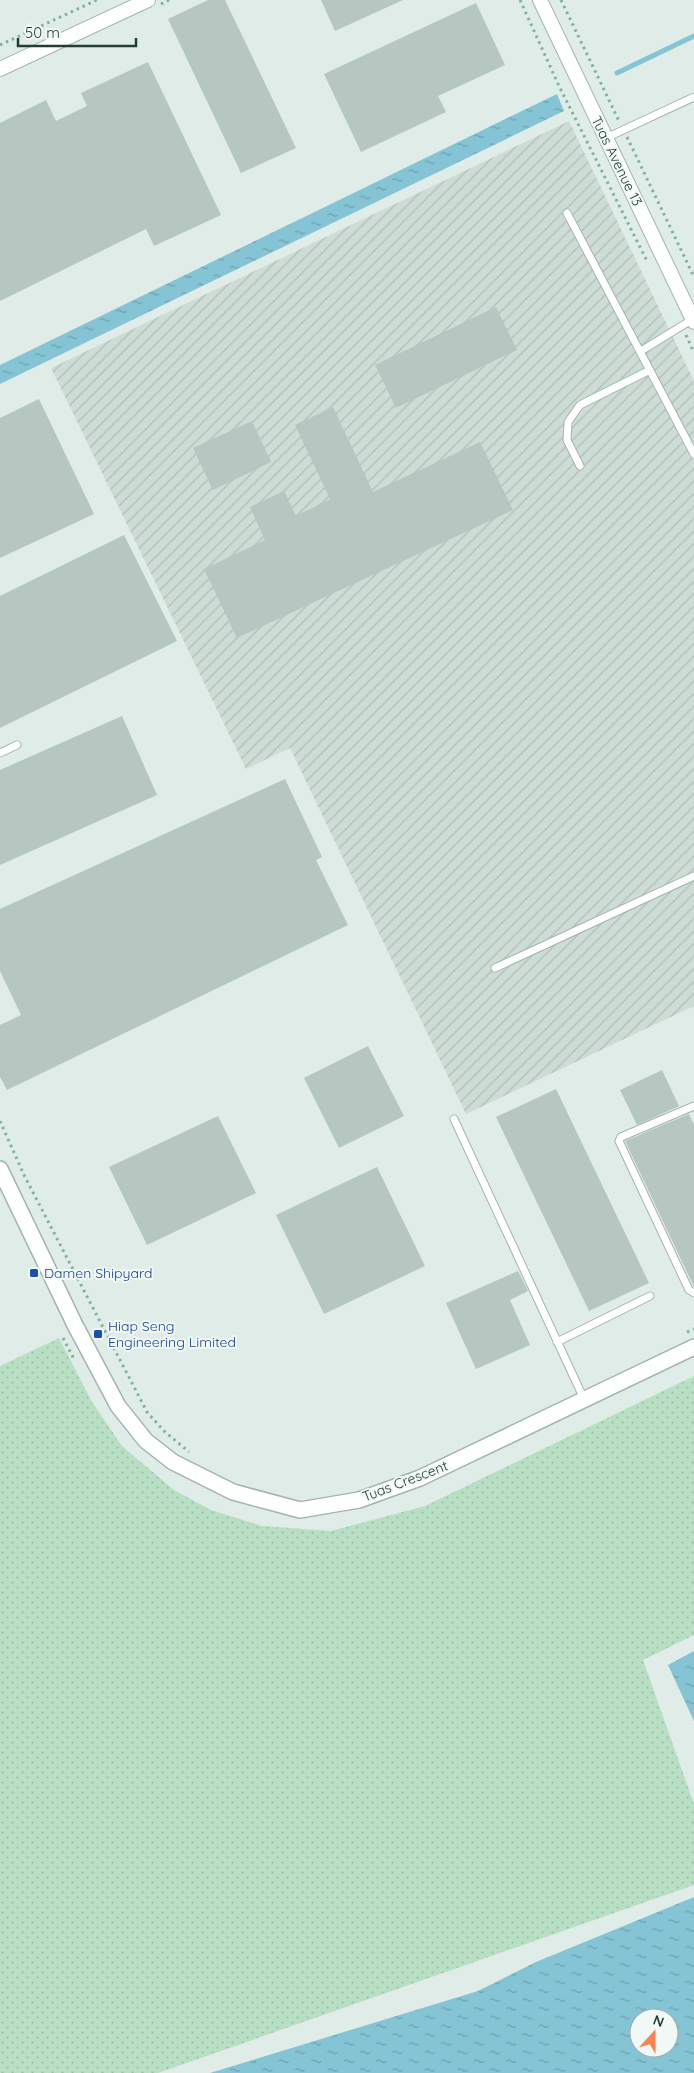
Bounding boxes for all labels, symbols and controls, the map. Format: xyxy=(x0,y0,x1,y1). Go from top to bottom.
scale bar xyxy=(18,15,135,47)
text: 50 m xyxy=(25,23,60,42)
street label: Tuas Avenue 13 xyxy=(587,113,647,209)
place label: Damen Shipyard xyxy=(44,1264,152,1282)
marker: Damen Shipyard xyxy=(28,1267,40,1279)
place label: Hiap Seng Engineering Limited xyxy=(108,1317,236,1351)
marker: Hiap Seng Engineering Limited xyxy=(92,1328,104,1340)
street label: Tuas Crescent xyxy=(360,1456,451,1506)
north arrow xyxy=(629,2008,679,2058)
text: N xyxy=(651,2011,667,2031)

